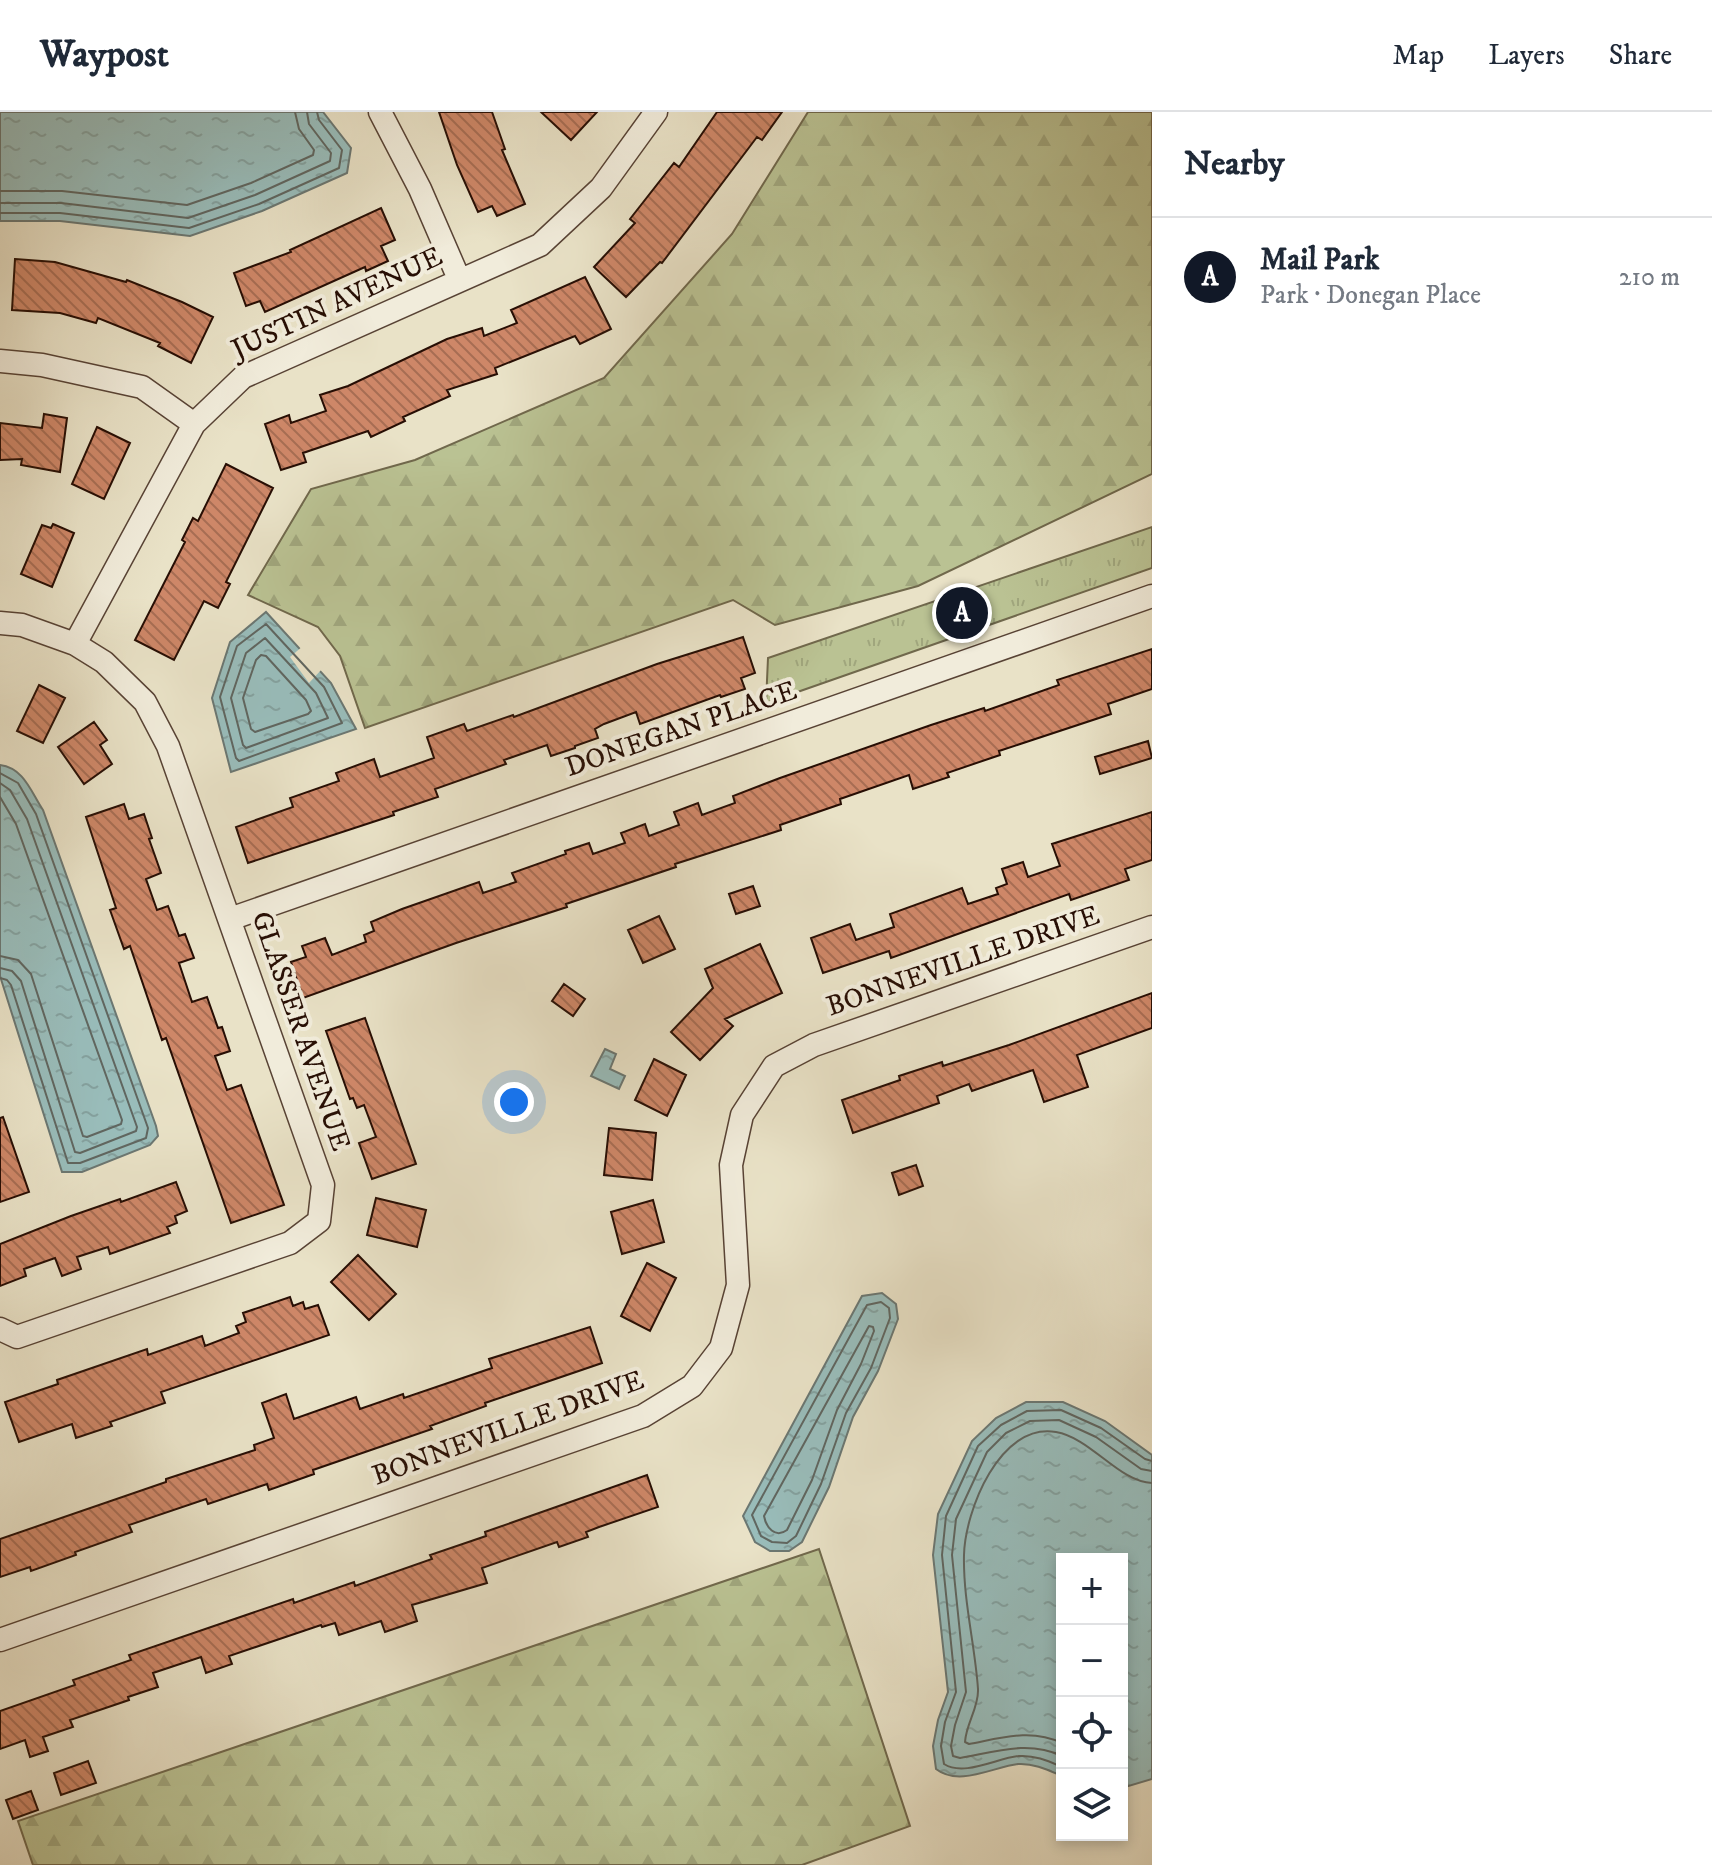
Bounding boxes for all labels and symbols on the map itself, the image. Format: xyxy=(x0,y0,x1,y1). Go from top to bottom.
street label: JUSTIN AVENUE xyxy=(223,239,448,368)
pin: A xyxy=(936,583,988,643)
street label: DONEGAN PLACE xyxy=(561,673,801,785)
street label: BONNEVILLE DRIVE xyxy=(822,898,1104,1024)
street label: GLASSER AVENUE xyxy=(244,907,358,1155)
your location xyxy=(494,1082,534,1122)
street label: BONNEVILLE DRIVE xyxy=(367,1363,649,1493)

